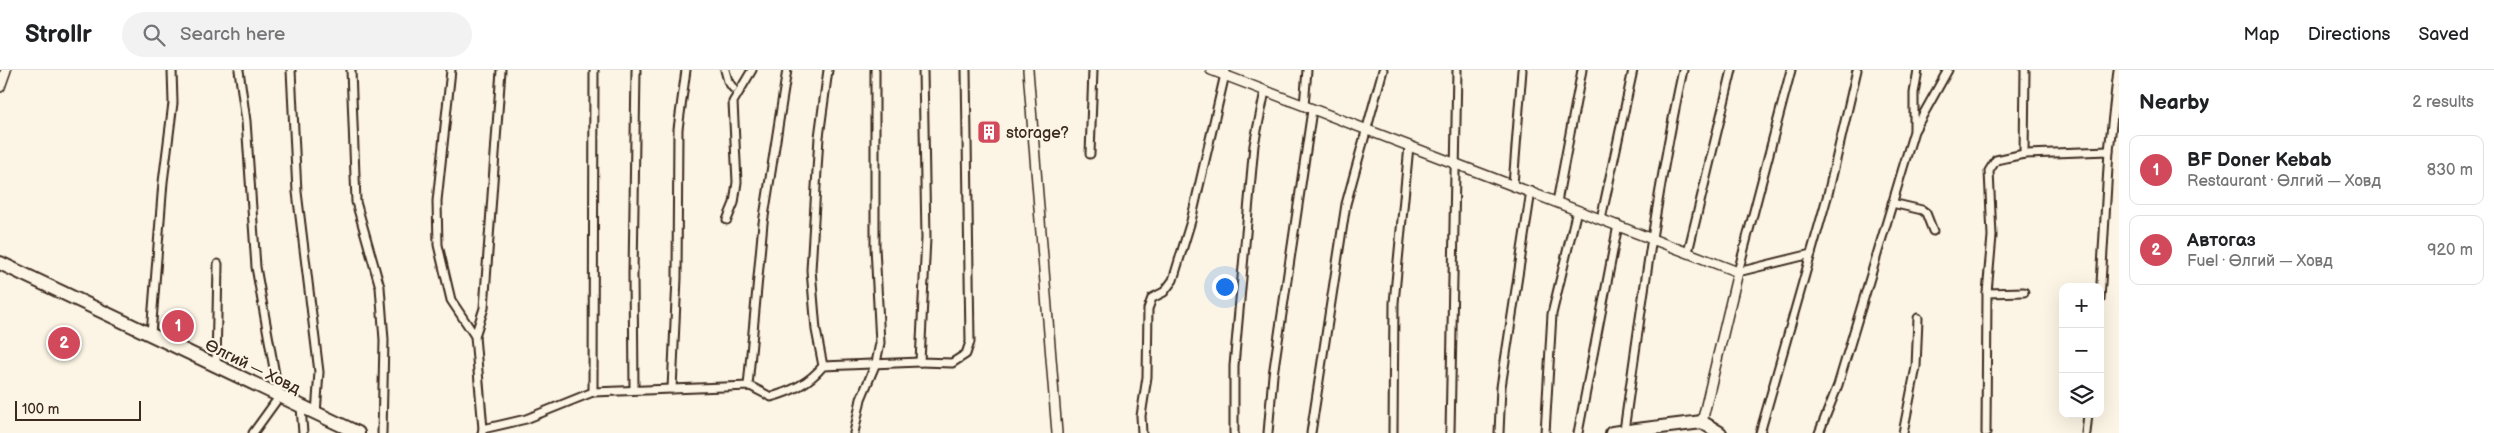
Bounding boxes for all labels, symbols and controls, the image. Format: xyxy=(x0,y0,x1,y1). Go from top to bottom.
search box xyxy=(122,12,472,57)
text: Strollr xyxy=(25,20,92,49)
icon: search xyxy=(140,21,168,49)
text: Search here xyxy=(180,23,285,46)
text: Map xyxy=(2244,24,2280,45)
text: Directions xyxy=(2308,24,2390,45)
text: Saved xyxy=(2418,24,2469,45)
text: Nearby xyxy=(2139,90,2209,115)
text: 2 results xyxy=(2412,93,2474,112)
building icon: storage? xyxy=(976,119,1002,145)
place label: storage? xyxy=(1006,124,1069,143)
text: BF Doner Kebab xyxy=(2187,149,2332,172)
text: 1 xyxy=(2153,161,2159,180)
text: 830 m xyxy=(2427,161,2473,180)
text: Restaurant · Өлгий — Ховд xyxy=(2187,172,2381,191)
text: Автогаз xyxy=(2187,229,2256,252)
text: 2 xyxy=(2151,241,2161,260)
text: 920 m xyxy=(2427,241,2473,260)
text: Fuel · Өлгий — Ховд xyxy=(2187,252,2333,271)
your location xyxy=(1212,274,1238,300)
map controls xyxy=(2059,283,2104,418)
button: + xyxy=(2059,283,2104,328)
pin: 1 xyxy=(162,307,194,345)
pin: 2 xyxy=(48,324,80,362)
button: − xyxy=(2059,328,2104,373)
street label: Өлгий — Ховд xyxy=(201,336,303,399)
button: layers xyxy=(2059,373,2104,418)
scale bar xyxy=(15,398,141,421)
text: 100 m xyxy=(22,401,59,418)

